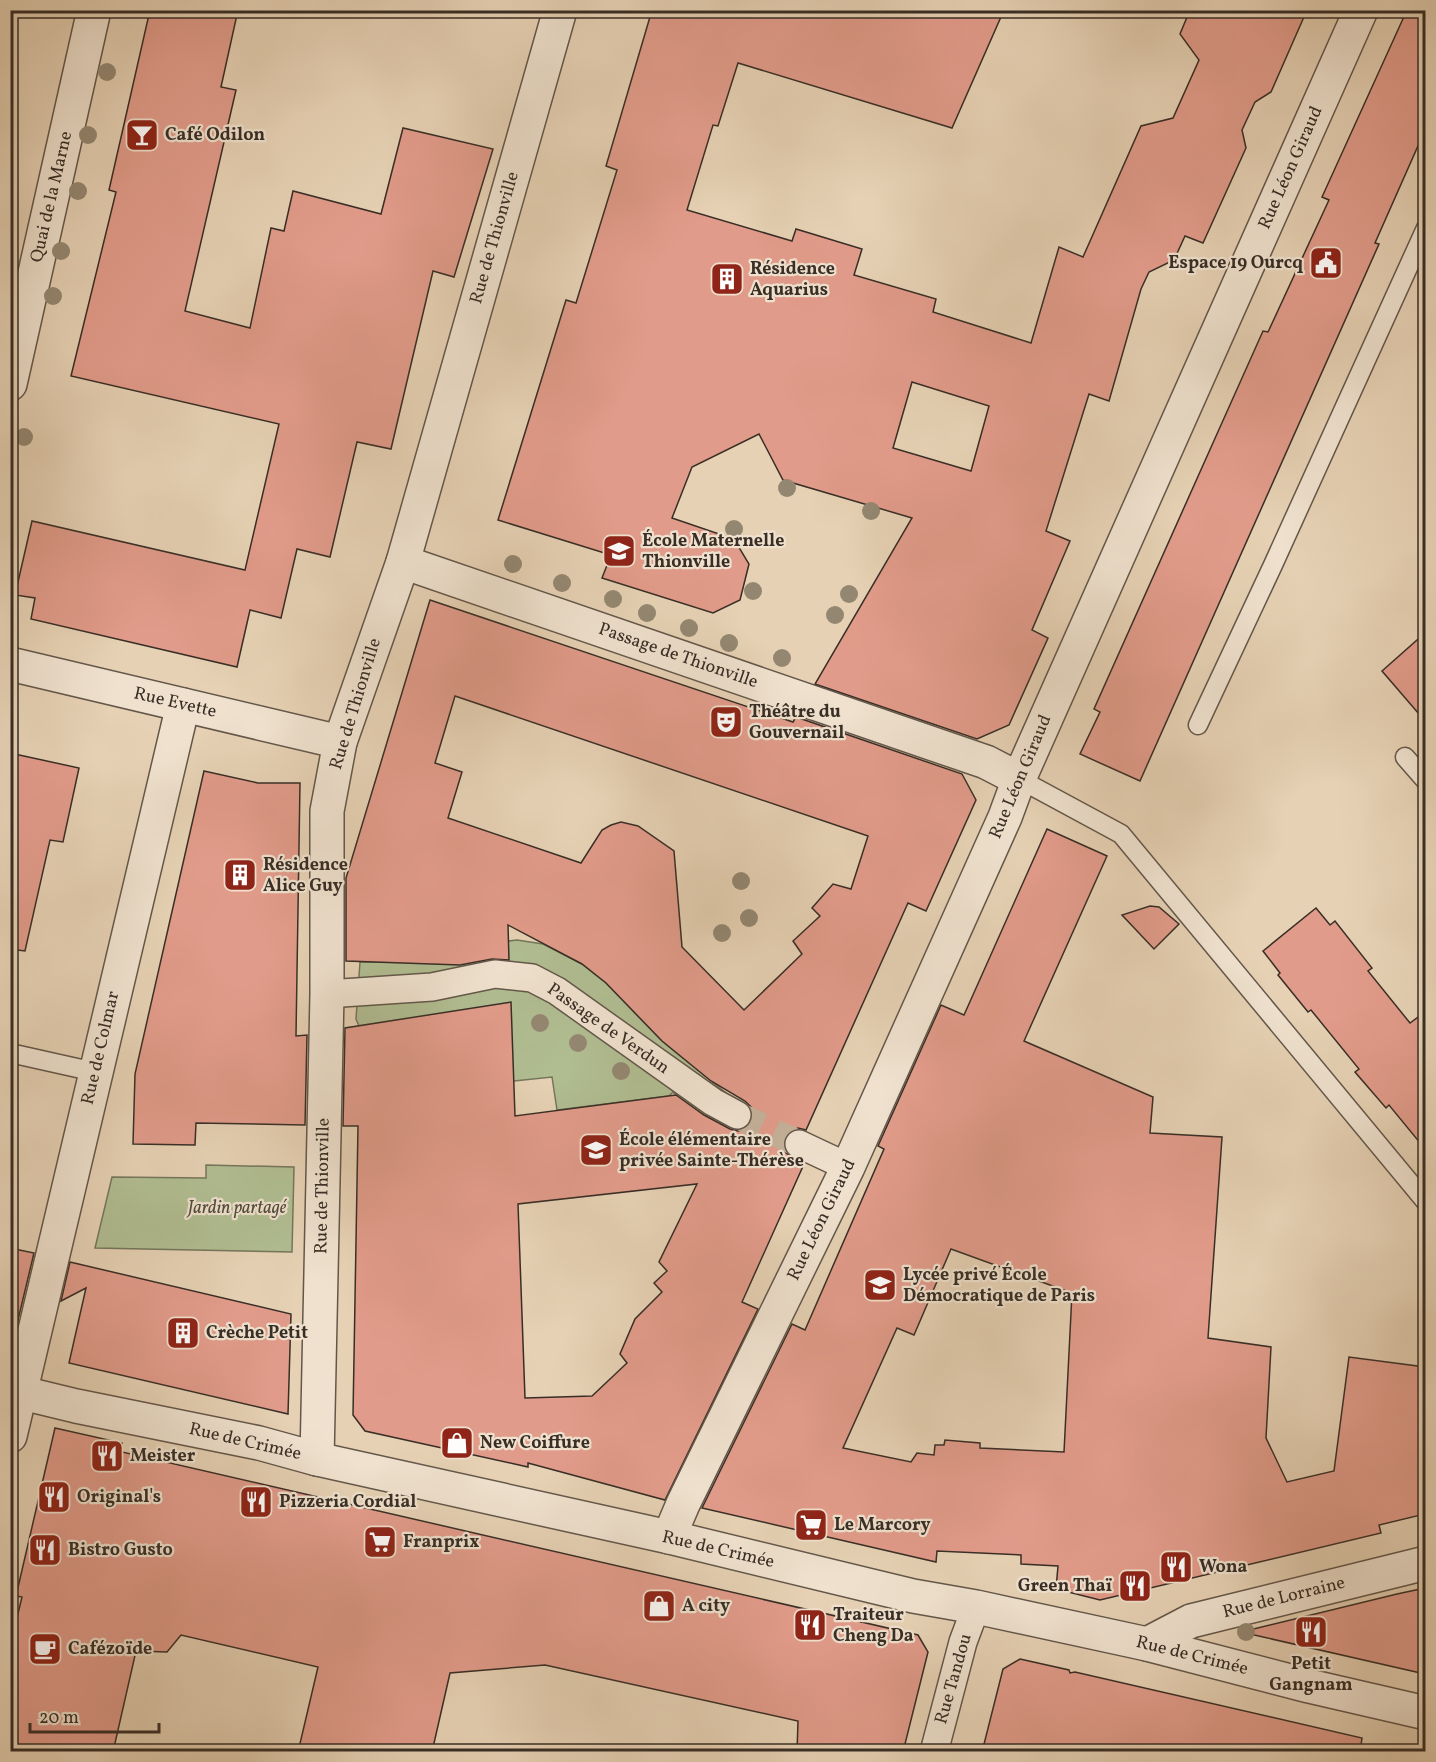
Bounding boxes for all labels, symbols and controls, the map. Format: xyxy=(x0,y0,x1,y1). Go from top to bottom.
street label: Rue Léon Giraud xyxy=(1253,102,1329,234)
bar icon: Café Odilon xyxy=(124,117,160,153)
place label: Café Odilon xyxy=(165,123,265,148)
street label: Quai de la Marne xyxy=(25,129,79,265)
street label: Rue de Thionville xyxy=(464,169,526,307)
public building icon: Espace 19 Ourcq xyxy=(1308,245,1344,281)
place label: Espace 19 Ourcq xyxy=(1168,251,1303,276)
place label: Résidence Aquarius xyxy=(750,257,835,303)
building icon: Résidence Aquarius xyxy=(709,261,745,297)
place label: École Maternelle Thionville xyxy=(642,529,784,575)
school or university icon: École Maternelle Thionville xyxy=(601,533,637,569)
street label: Passage de Thionville xyxy=(595,617,761,695)
street label: Rue de Thionville xyxy=(324,635,388,773)
street label: Rue Evette xyxy=(131,681,219,725)
place label: Théâtre du Gouvernail xyxy=(749,700,844,746)
theatre icon: Théâtre du Gouvernail xyxy=(708,704,744,740)
street label: Rue Léon Giraud xyxy=(984,711,1058,843)
place label: Résidence Alice Guy xyxy=(263,853,348,899)
building icon: Résidence Alice Guy xyxy=(222,857,258,893)
street label: Passage de Verdun xyxy=(542,977,675,1081)
street label: Rue de Colmar xyxy=(76,988,126,1107)
street label: Rue de Thionville xyxy=(309,1118,337,1254)
place label: École élémentaire privée Sainte-Thérèse xyxy=(619,1128,804,1174)
school or university icon: École élémentaire privée Sainte-Thérèse xyxy=(578,1132,614,1168)
street label: Rue Léon Giraud xyxy=(782,1155,862,1285)
park label: Jardin partagé xyxy=(186,1196,288,1221)
place label: Lycée privé École Démocratique de Paris xyxy=(903,1263,1095,1309)
school or university icon: Lycée privé École Démocratique de Paris xyxy=(862,1267,898,1303)
building icon: Crèche Petit xyxy=(165,1315,201,1351)
place label: Crèche Petit xyxy=(206,1321,308,1346)
street label: Rue de Crimée xyxy=(186,1417,304,1467)
shop icon: New Coiffure xyxy=(439,1425,475,1461)
place label: New Coiffure xyxy=(480,1431,590,1456)
restaurant icon: Meister xyxy=(89,1438,125,1474)
place label: Meister xyxy=(130,1444,196,1469)
restaurant icon: Original's xyxy=(36,1479,72,1515)
restaurant icon: Pizzeria Cordial xyxy=(238,1484,274,1520)
place label: Original's xyxy=(77,1485,161,1510)
place label: Pizzeria Cordial xyxy=(279,1490,416,1515)
supermarket icon: Le Marcory xyxy=(793,1507,829,1543)
place label: Le Marcory xyxy=(834,1513,931,1538)
supermarket icon: Franprix xyxy=(362,1524,398,1560)
street label: Rue de Crimée xyxy=(659,1525,777,1575)
place label: Franprix xyxy=(403,1530,480,1555)
restaurant icon: Bistro Gusto xyxy=(27,1532,63,1568)
place label: Bistro Gusto xyxy=(68,1538,173,1563)
restaurant icon: Wona xyxy=(1158,1549,1194,1585)
place label: Wona xyxy=(1199,1555,1248,1580)
restaurant icon: Green Thaï xyxy=(1117,1568,1153,1604)
street label: Rue de Lorraine xyxy=(1220,1571,1348,1625)
place label: Green Thaï xyxy=(1018,1574,1113,1599)
shop icon: A city xyxy=(641,1588,677,1624)
place label: A city xyxy=(682,1594,730,1619)
place label: Traiteur Cheng Da xyxy=(833,1603,914,1649)
restaurant icon: Traiteur Cheng Da xyxy=(792,1607,828,1643)
restaurant icon: Petit Gangnam xyxy=(1293,1614,1329,1650)
street label: Rue de Crimée xyxy=(1133,1630,1251,1682)
cafe icon: Cafézoïde xyxy=(27,1631,63,1667)
street label: Rue Tandou xyxy=(929,1631,979,1727)
place label: Cafézoïde xyxy=(68,1637,152,1662)
place label: Petit Gangnam xyxy=(1269,1652,1353,1698)
scale bar xyxy=(30,1696,159,1734)
text: 20 m xyxy=(39,1706,79,1731)

